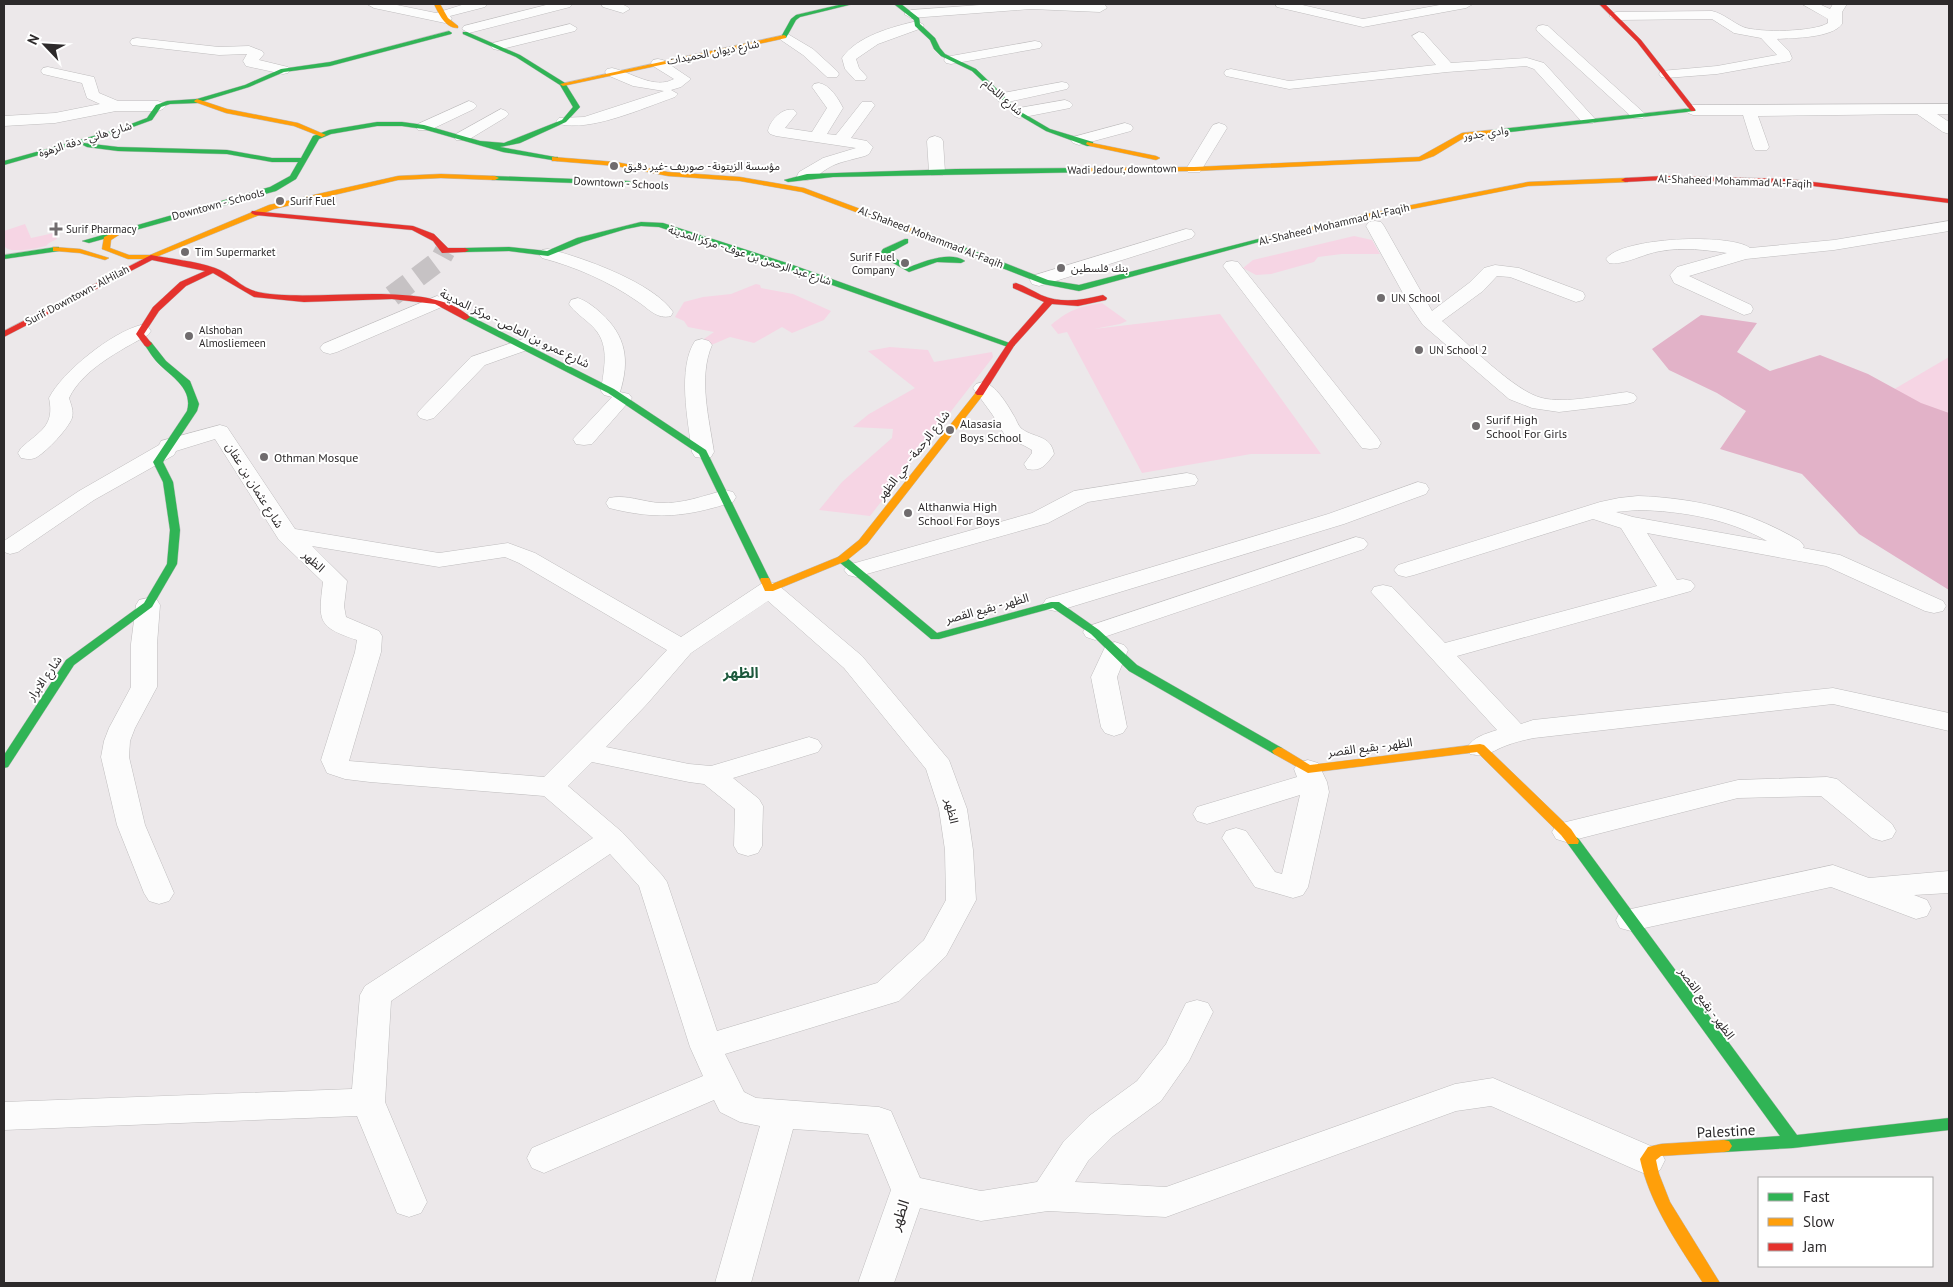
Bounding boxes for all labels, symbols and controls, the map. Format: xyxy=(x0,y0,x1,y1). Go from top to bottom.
north arrow xyxy=(20,20,70,70)
text: N xyxy=(23,32,43,47)
street label: شارع ديوان الحميدات xyxy=(666,36,761,69)
street label: شارع اللحام xyxy=(979,76,1026,119)
street label: شارع هاني - دفة الزهوة xyxy=(37,118,134,162)
street label: وادي جدور xyxy=(1462,123,1510,146)
place label: مؤسسة الزيتونة - صوريف -غير دقيق xyxy=(624,159,780,173)
marker: مؤسسة الزيتونة - صوريف -غير دقيق xyxy=(608,160,620,172)
street label: Wadi Jedour, downtown xyxy=(1067,161,1177,177)
street label: Al-Shaheed Mohammad Al-Faqih xyxy=(1658,171,1812,191)
street label: Downtown - Schools xyxy=(573,174,669,192)
street label: Downtown - Schools xyxy=(170,185,266,223)
place label: Surif Fuel xyxy=(290,194,336,208)
marker: Surif Fuel xyxy=(274,195,286,207)
street label: Al-Shaheed Mohammad Al-Faqih xyxy=(1257,200,1411,248)
street label: Al-Shaheed Mohammad Al-Faqih xyxy=(856,203,1006,271)
place label: Surif Pharmacy xyxy=(66,222,137,236)
street label: شارع عبد الرحمن بن عوف - مركز المدينة xyxy=(666,222,834,289)
marker: Surif Pharmacy xyxy=(50,223,62,235)
place label: Tim Supermarket xyxy=(195,245,276,259)
marker: Tim Supermarket xyxy=(179,246,191,258)
place label: Surif Fuel Company xyxy=(850,250,896,277)
marker: Surif Fuel Company xyxy=(899,257,911,269)
place label: بنك فلسطين xyxy=(1071,261,1128,275)
street label: Surif Downtown- AlHilah xyxy=(23,262,131,328)
marker: بنك فلسطين xyxy=(1055,262,1067,274)
street label: شارع عمرو بن العاص - مركز المدينة xyxy=(437,285,592,373)
place label: UN School xyxy=(1391,291,1441,305)
marker: UN School xyxy=(1375,292,1387,304)
place label: Alshoban Almosliemeen xyxy=(199,323,266,350)
marker: Alshoban Almosliemeen xyxy=(183,330,195,342)
place label: UN School 2 xyxy=(1429,343,1487,357)
marker: UN School 2 xyxy=(1413,344,1425,356)
street label: شارع الرحمة - حي الظهر xyxy=(873,407,955,505)
place label: Surif High School For Girls xyxy=(1486,412,1567,441)
place label: Alasasia Boys School xyxy=(960,416,1022,445)
marker: Surif High School For Girls xyxy=(1470,420,1482,432)
marker: Alasasia Boys School xyxy=(944,424,956,436)
street label: شارع عثمان بن عفان xyxy=(221,440,287,532)
place label: Othman Mosque xyxy=(274,450,358,465)
marker: Othman Mosque xyxy=(258,451,270,463)
place label: Althanwia High School For Boys xyxy=(918,499,1000,528)
marker: Althanwia High School For Boys xyxy=(902,507,914,519)
street label: الظهر xyxy=(299,546,328,575)
street label: الظهر - بقيع القصر xyxy=(943,590,1031,628)
street label: شارع الابرار xyxy=(23,653,67,705)
district label: الظهر xyxy=(722,663,759,682)
street label: الظهر - بقيع القصر xyxy=(1326,734,1414,762)
street label: الظهر xyxy=(942,796,962,825)
street label: الظهر - بقيع القصر xyxy=(1674,963,1738,1043)
street label: Palestine xyxy=(1696,1120,1756,1142)
legend xyxy=(1758,1177,1933,1267)
text: Fast xyxy=(1803,1187,1830,1206)
street label: الظهر xyxy=(885,1197,913,1234)
text: Slow xyxy=(1803,1212,1834,1231)
text: Jam xyxy=(1802,1237,1827,1256)

